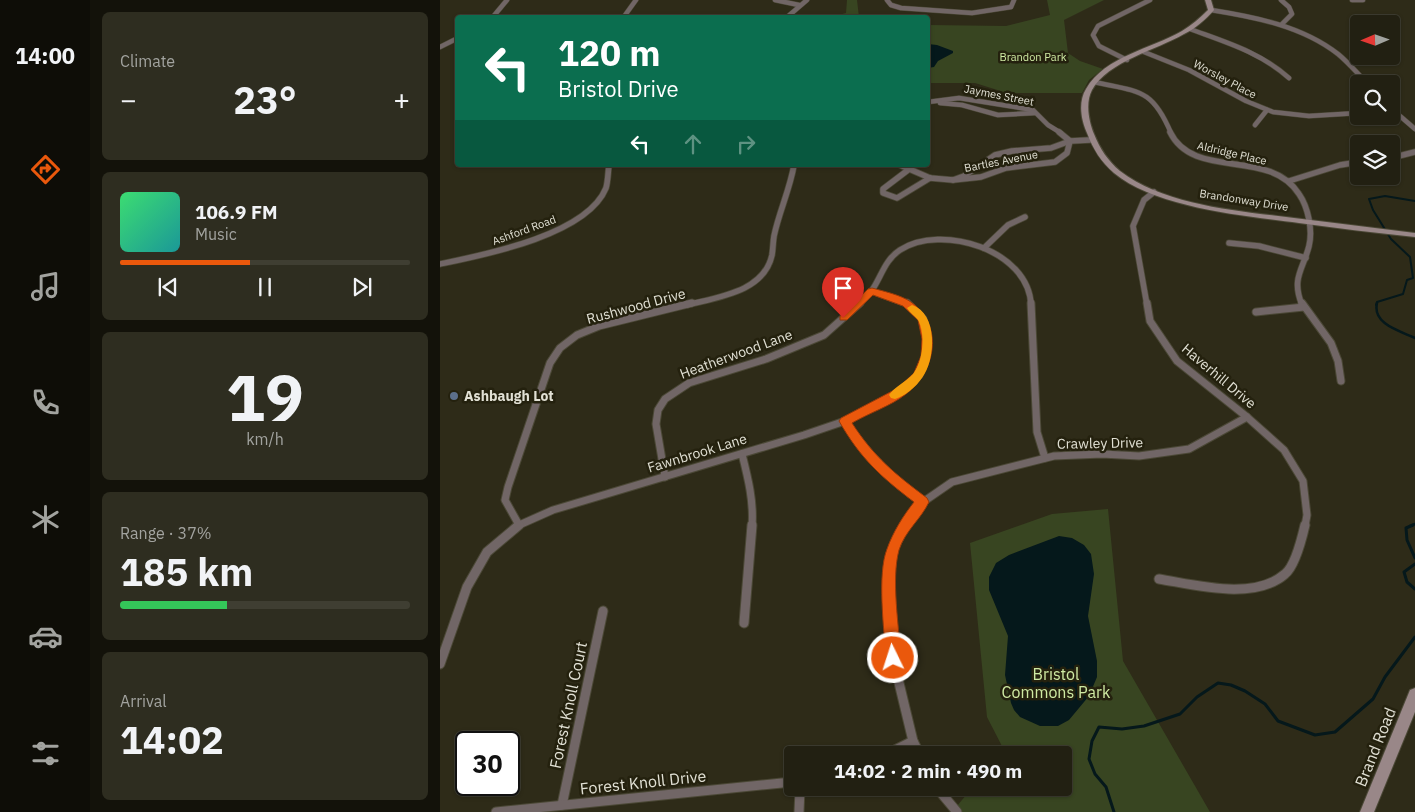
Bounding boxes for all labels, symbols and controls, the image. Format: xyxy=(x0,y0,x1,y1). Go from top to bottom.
north arrow xyxy=(1350,15,1400,65)
map controls xyxy=(1350,15,1400,185)
text: 120 m xyxy=(558,30,661,76)
icon: left xyxy=(475,35,540,100)
text: 14:00 xyxy=(15,41,75,70)
park label: Brandon Park xyxy=(1000,50,1067,64)
text: Climate xyxy=(120,51,175,71)
street label: Worsley Place xyxy=(1191,57,1259,101)
text: Bristol Drive xyxy=(558,74,679,103)
text: 23° xyxy=(233,75,297,124)
button: search xyxy=(1350,75,1400,125)
text: − xyxy=(120,81,137,118)
text: + xyxy=(393,81,410,118)
street label: Jaymes Street xyxy=(963,81,1035,109)
icon: left xyxy=(626,130,654,158)
icon: ahead xyxy=(679,130,707,158)
icon: right xyxy=(732,130,760,158)
button: layers xyxy=(1350,135,1400,185)
street label: Aldridge Place xyxy=(1196,138,1268,168)
street label: Bartles Avenue xyxy=(963,147,1039,175)
icon: directions xyxy=(28,152,63,187)
street label: Brandonway Drive xyxy=(1199,186,1289,214)
text: 106.9 FM xyxy=(195,200,278,224)
street label: Ashford Road xyxy=(490,212,558,248)
text: Music xyxy=(195,224,237,244)
pin xyxy=(822,267,864,318)
icon: music xyxy=(28,269,63,304)
icon: previous xyxy=(154,273,182,301)
icon: pause xyxy=(251,273,279,301)
icon: next xyxy=(348,273,376,301)
icon: arrive xyxy=(829,274,857,302)
street label: Rushwood Drive xyxy=(584,284,688,328)
street label: Heatherwood Lane xyxy=(677,325,795,383)
street label: Haverhill Drive xyxy=(1178,340,1260,413)
text: 19 xyxy=(226,354,304,439)
icon: phone xyxy=(28,385,63,420)
place label: Ashbaugh Lot xyxy=(464,387,554,405)
marker: Ashbaugh Lot xyxy=(448,390,460,402)
text: km/h xyxy=(246,429,284,449)
street label: Fawnbrook Lane xyxy=(645,429,749,477)
street label: Crawley Drive xyxy=(1057,433,1144,453)
icon: climate xyxy=(28,502,63,537)
text: Range · 37% xyxy=(120,523,212,543)
text: 185 km xyxy=(120,547,253,596)
icon: car xyxy=(28,619,63,654)
position arrow xyxy=(866,631,918,683)
street label: Forest Knoll Court xyxy=(545,640,591,770)
park label: Bristol Commons Park xyxy=(1002,664,1111,702)
text: Arrival xyxy=(120,691,167,711)
street label: Brand Road xyxy=(1350,704,1400,790)
text: 14:02 xyxy=(120,715,224,764)
speed limit sign: 30 xyxy=(455,731,520,796)
icon: filters xyxy=(28,736,63,771)
text: 14:02 · 2 min · 490 m xyxy=(834,759,1022,783)
street label: Forest Knoll Drive xyxy=(579,765,707,799)

